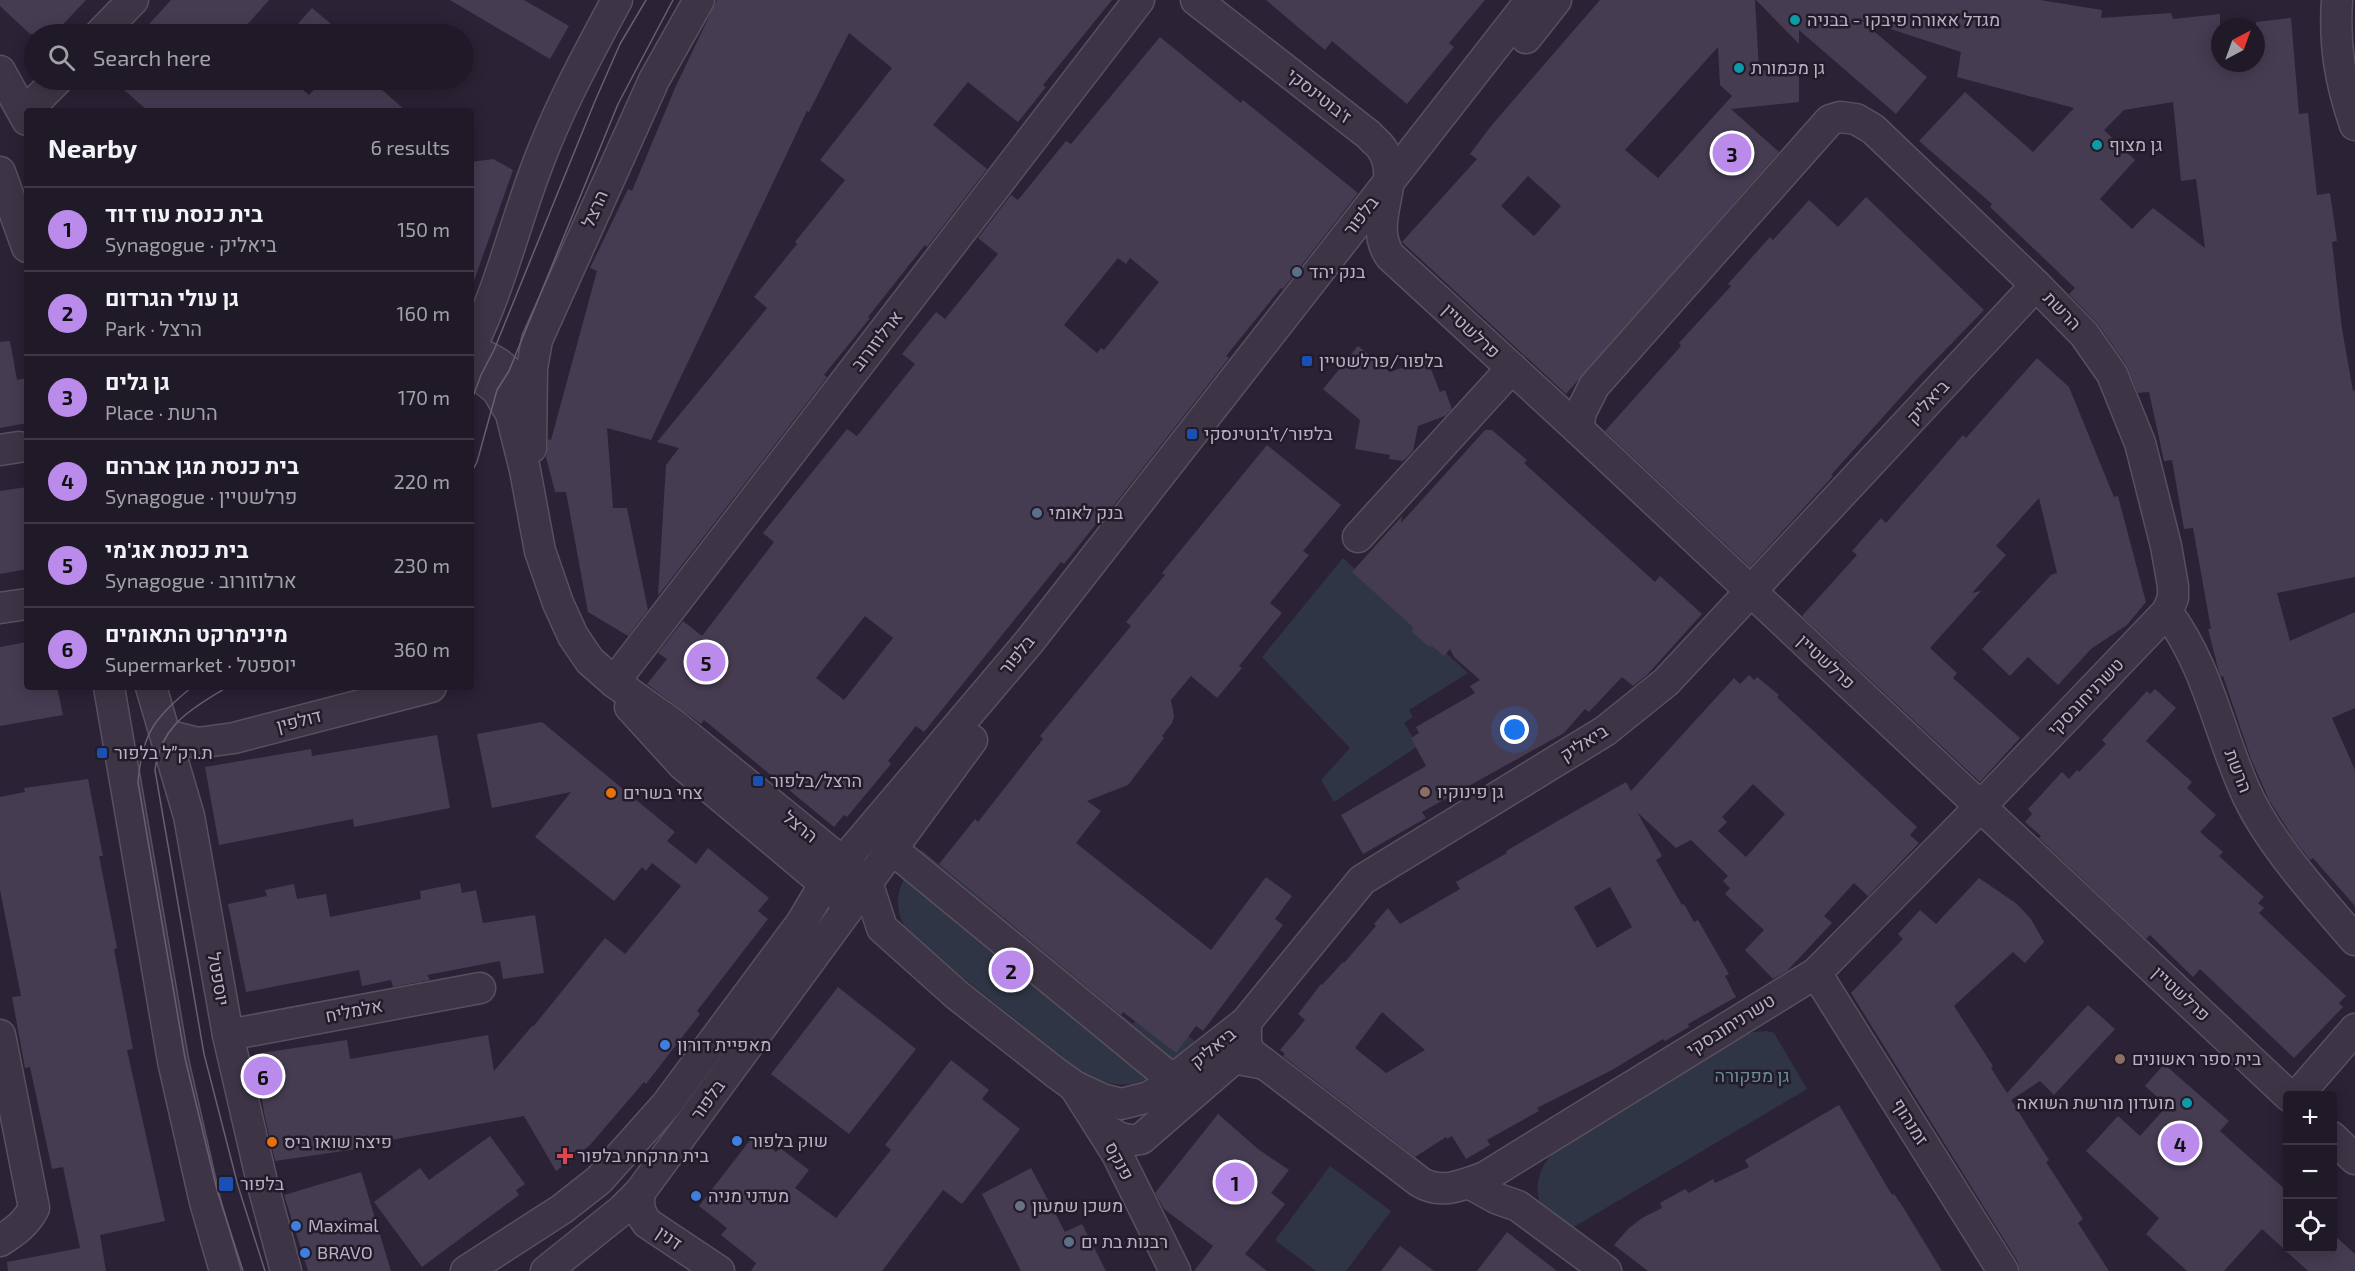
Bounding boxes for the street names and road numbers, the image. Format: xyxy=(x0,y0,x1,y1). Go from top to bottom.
street label: ז'בוטינסקי xyxy=(1283,63,1356,127)
street label: הרצל xyxy=(576,187,612,231)
street label: בלפור xyxy=(1338,191,1383,240)
street label: הרשת xyxy=(2039,286,2086,334)
street label: פרלשטיין xyxy=(1438,298,1505,362)
street label: ארלוזורוב xyxy=(846,306,907,375)
street label: ביאליק xyxy=(1901,374,1954,428)
street label: פרלשטיין xyxy=(1793,629,1860,693)
street label: בלפור xyxy=(994,630,1039,678)
street label: טשרניחובסקי xyxy=(2043,653,2128,740)
street label: דולפין xyxy=(274,704,324,736)
street label: ביאליק xyxy=(1555,719,1612,765)
street label: הרשת xyxy=(2221,746,2257,796)
street label: הרצל xyxy=(779,806,823,847)
street label: יוספטל xyxy=(203,950,234,1007)
street label: פרלשטיין xyxy=(2148,961,2215,1025)
street label: טשרניחובסקי xyxy=(1682,988,1779,1060)
street label: אלמליח xyxy=(323,994,384,1026)
street label: ביאליק xyxy=(1185,1022,1240,1072)
street label: בלפור xyxy=(685,1075,729,1124)
street label: זמנהוף xyxy=(1888,1094,1934,1149)
street label: פנקס xyxy=(1101,1138,1139,1184)
street label: דנין xyxy=(652,1221,687,1254)

